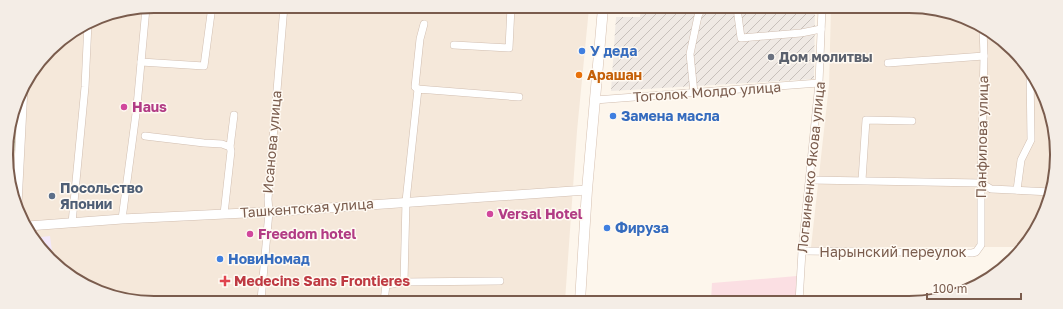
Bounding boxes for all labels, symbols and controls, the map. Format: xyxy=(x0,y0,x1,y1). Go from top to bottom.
place label: У деда xyxy=(590,42,637,59)
marker: У деда xyxy=(577,46,587,56)
place label: Дом молитвы xyxy=(779,48,873,65)
marker: Дом молитвы xyxy=(766,52,776,62)
place label: Арашан xyxy=(587,66,642,83)
marker: Арашан xyxy=(574,70,584,80)
street label: Панфилова улица xyxy=(972,75,991,199)
street label: Тоголок Молдо улица xyxy=(632,78,782,105)
street label: Логвиненко Якова улица xyxy=(793,80,828,254)
street label: Исанова улица xyxy=(259,90,284,194)
place label: Haus xyxy=(132,98,167,115)
marker: Haus xyxy=(119,102,129,112)
place label: Замена масла xyxy=(621,107,720,124)
marker: Замена масла xyxy=(608,111,618,121)
place label: Посольство Японии xyxy=(60,179,143,212)
marker: Посольство Японии xyxy=(47,191,57,201)
street label: Ташкентская улица xyxy=(240,194,374,221)
place label: Versal Hotel xyxy=(498,205,583,222)
marker: Versal Hotel xyxy=(485,209,495,219)
place label: Фируза xyxy=(615,219,669,236)
marker: Фируза xyxy=(602,223,612,233)
place label: Freedom hotel xyxy=(258,225,357,242)
marker: Freedom hotel xyxy=(245,229,255,239)
street label: Нарынский переулок xyxy=(819,243,967,260)
place label: НовиНомад xyxy=(228,250,310,267)
marker: НовиНомад xyxy=(215,254,225,264)
place label: Medecins Sans Frontieres xyxy=(234,272,410,289)
marker: Medecins Sans Frontieres xyxy=(219,275,231,287)
scale bar xyxy=(927,275,1021,301)
text: 100 m xyxy=(933,281,967,296)

